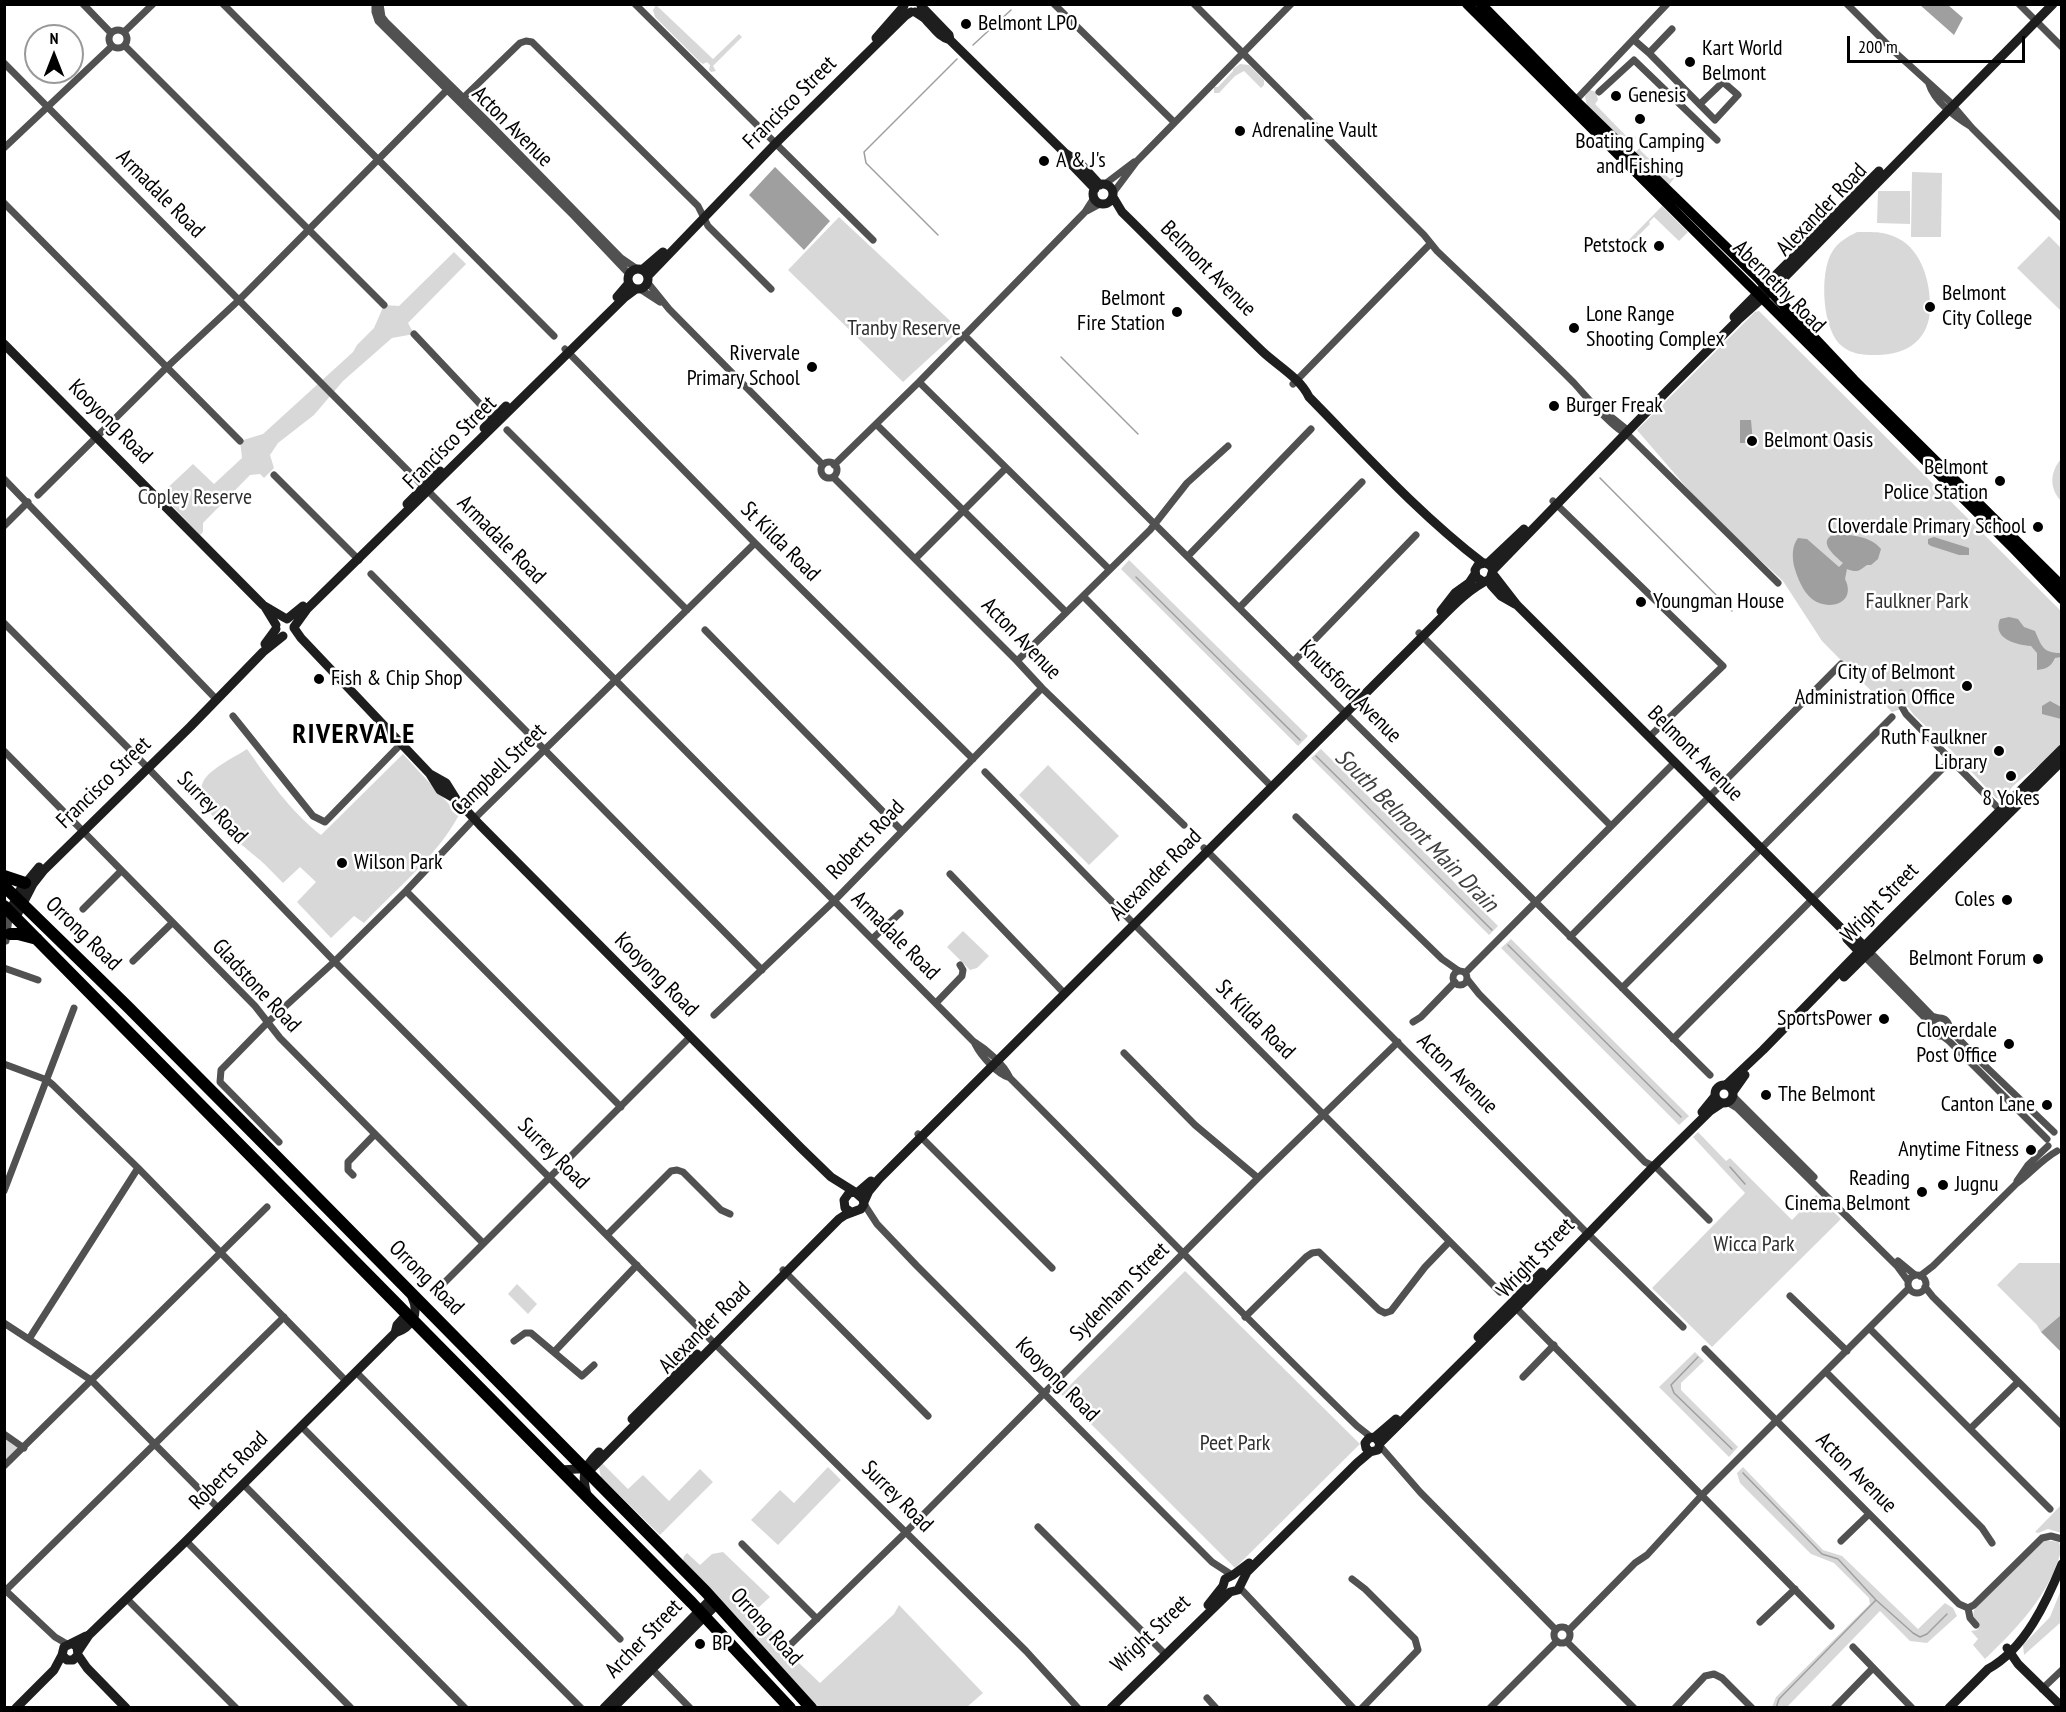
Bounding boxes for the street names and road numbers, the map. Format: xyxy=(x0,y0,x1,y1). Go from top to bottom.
street label: Francisco Street xyxy=(738,51,842,155)
street label: Acton Avenue xyxy=(466,81,558,173)
street label: Armadale Road xyxy=(110,144,210,244)
street label: Alexander Road xyxy=(1771,158,1873,262)
street label: Belmont Avenue xyxy=(1155,216,1261,322)
street label: Abernethy Road xyxy=(1727,235,1831,339)
street label: Kooyong Road xyxy=(63,375,157,469)
street label: Francisco Street xyxy=(398,391,502,495)
street label: Armadale Road xyxy=(451,490,551,590)
street label: St Kilda Road xyxy=(735,497,825,587)
street label: Acton Avenue xyxy=(976,593,1066,685)
street label: Knutsford Avenue xyxy=(1293,635,1407,749)
street label: Belmont Avenue xyxy=(1642,701,1748,807)
street label: Campbell Street xyxy=(446,718,552,822)
street label: Francisco Street xyxy=(51,732,157,834)
street label: Surrey Road xyxy=(171,766,253,850)
street label: Roberts Road xyxy=(822,795,910,885)
street label: Alexander Road xyxy=(1105,824,1207,926)
street label: Wright Street xyxy=(1836,858,1924,948)
street label: Armadale Road xyxy=(845,886,945,986)
street label: Orrong Road xyxy=(40,892,126,976)
street label: Kooyong Road xyxy=(609,928,703,1022)
street label: Gladstone Road xyxy=(206,934,306,1038)
street label: St Kilda Road xyxy=(1210,975,1300,1065)
street label: Acton Avenue xyxy=(1411,1028,1503,1120)
street label: Surrey Road xyxy=(512,1113,594,1195)
street label: Wright Street xyxy=(1492,1213,1580,1303)
street label: Orrong Road xyxy=(383,1235,469,1321)
street label: Sydenham Street xyxy=(1065,1237,1175,1347)
street label: Alexander Road xyxy=(654,1277,756,1379)
street label: Kooyong Road xyxy=(1010,1333,1104,1427)
street label: Roberts Road xyxy=(184,1426,274,1516)
street label: Acton Avenue xyxy=(1810,1427,1902,1519)
street label: Surrey Road xyxy=(856,1456,938,1538)
street label: Orrong Road xyxy=(724,1583,808,1671)
street label: Wright Street xyxy=(1106,1590,1196,1678)
street label: Archer Street xyxy=(600,1594,688,1684)

